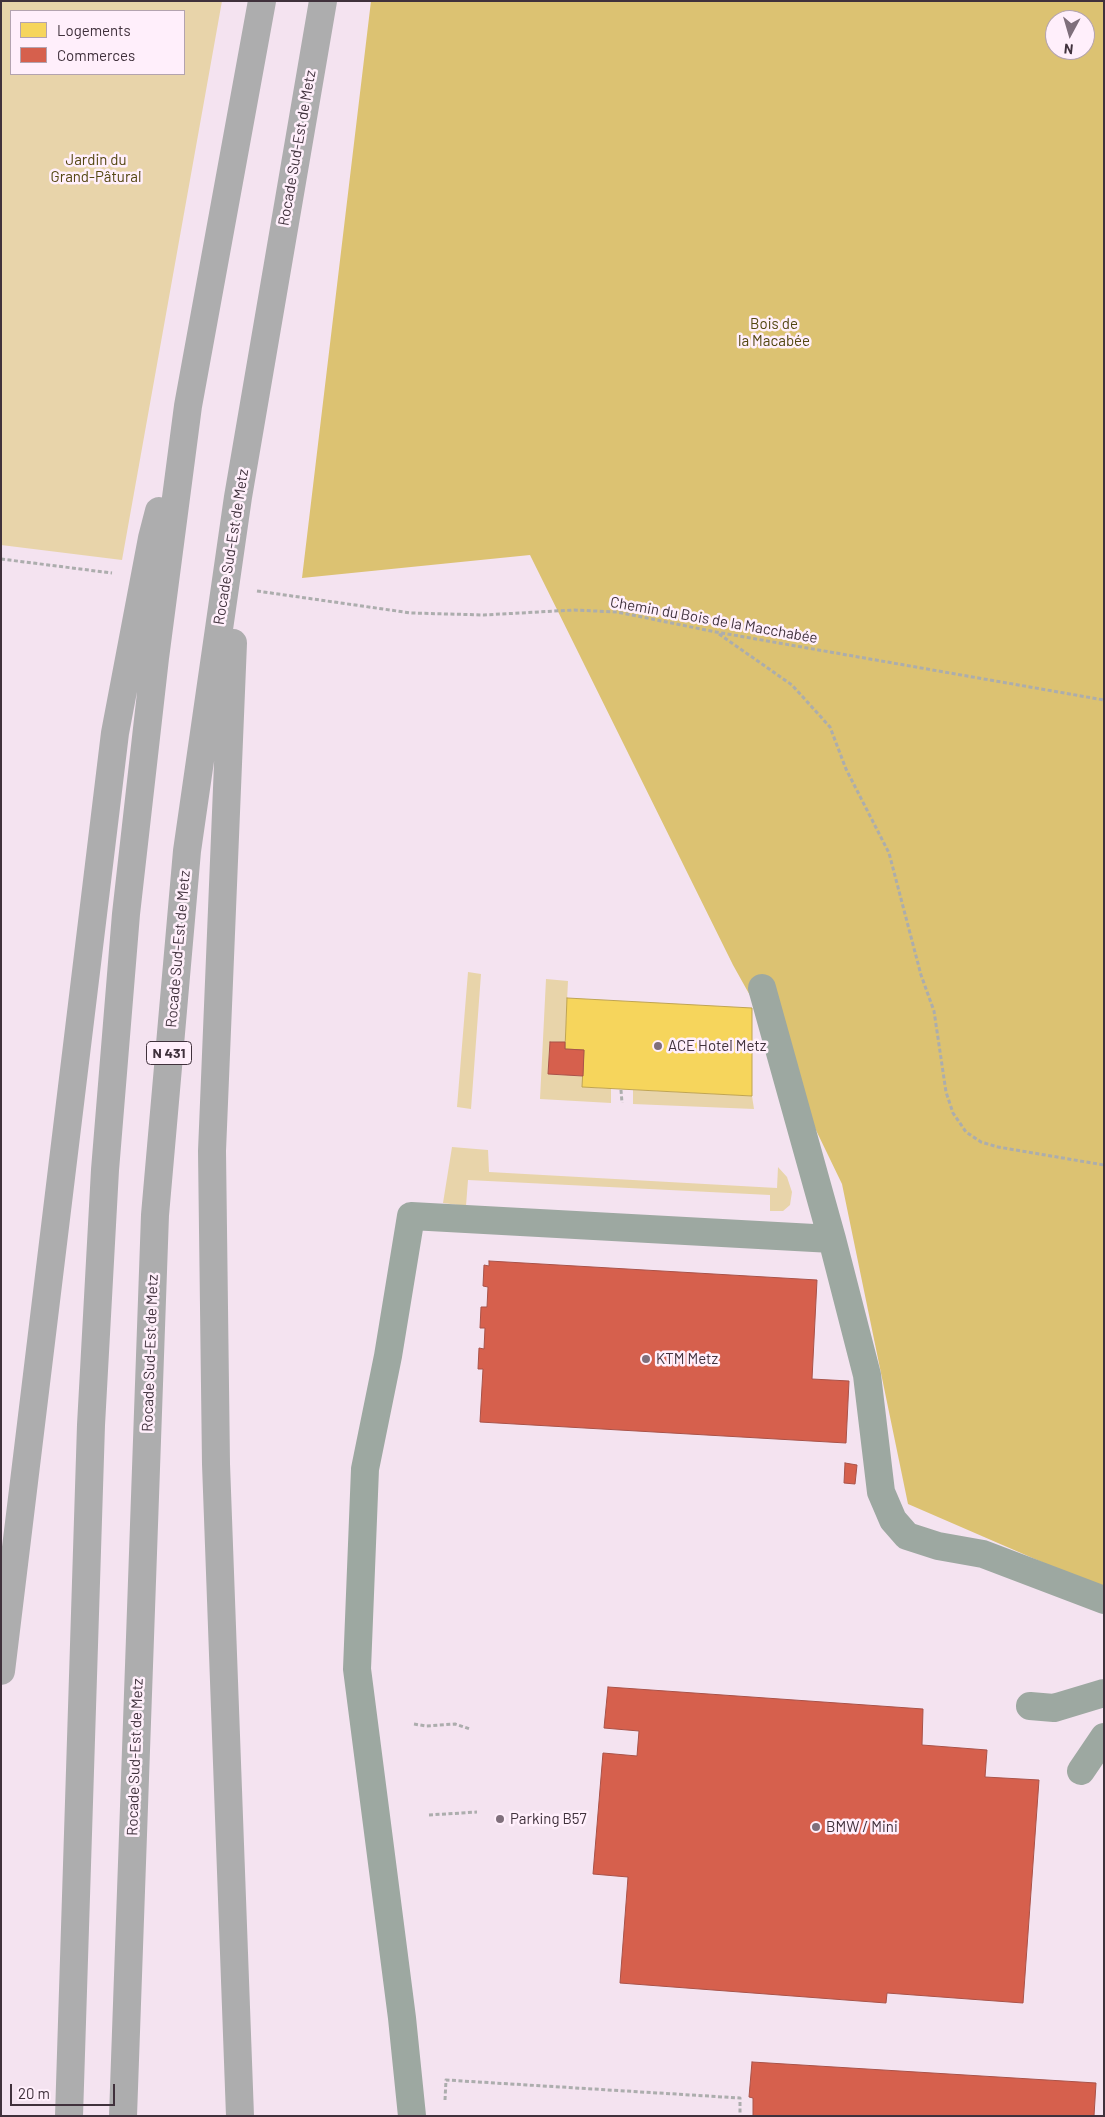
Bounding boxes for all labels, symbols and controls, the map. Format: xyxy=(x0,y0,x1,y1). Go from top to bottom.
legend xyxy=(10,10,185,75)
north arrow xyxy=(1045,10,1095,60)
text: Logements xyxy=(57,21,131,39)
text: N xyxy=(1063,40,1074,58)
text: Commerces xyxy=(57,46,135,64)
street label: Rocade Sud-Est de Metz xyxy=(274,69,320,227)
park label: Jardin du Grand-Pâtural xyxy=(51,151,141,186)
park label: Bois de la Macabée xyxy=(738,315,810,350)
street label: Rocade Sud-Est de Metz xyxy=(210,468,252,626)
street label: Chemin du Bois de la Macchabée xyxy=(609,593,819,647)
street label: Rocade Sud-Est de Metz xyxy=(162,870,194,1028)
place label: ACE Hotel Metz xyxy=(668,1037,766,1055)
marker: ACE Hotel Metz xyxy=(652,1040,664,1052)
road number: N 431 xyxy=(146,1042,192,1064)
street label: Rocade Sud-Est de Metz xyxy=(138,1274,162,1432)
place label: KTM Metz xyxy=(656,1350,718,1368)
marker: KTM Metz xyxy=(640,1353,652,1365)
street label: Rocade Sud-Est de Metz xyxy=(123,1678,147,1836)
place label: Parking B57 xyxy=(510,1810,587,1828)
marker: Parking B57 xyxy=(494,1813,506,1825)
place label: BMW / Mini xyxy=(826,1818,898,1836)
marker: BMW / Mini xyxy=(810,1821,822,1833)
scale bar xyxy=(12,2074,118,2106)
text: 20 m xyxy=(18,2084,50,2102)

